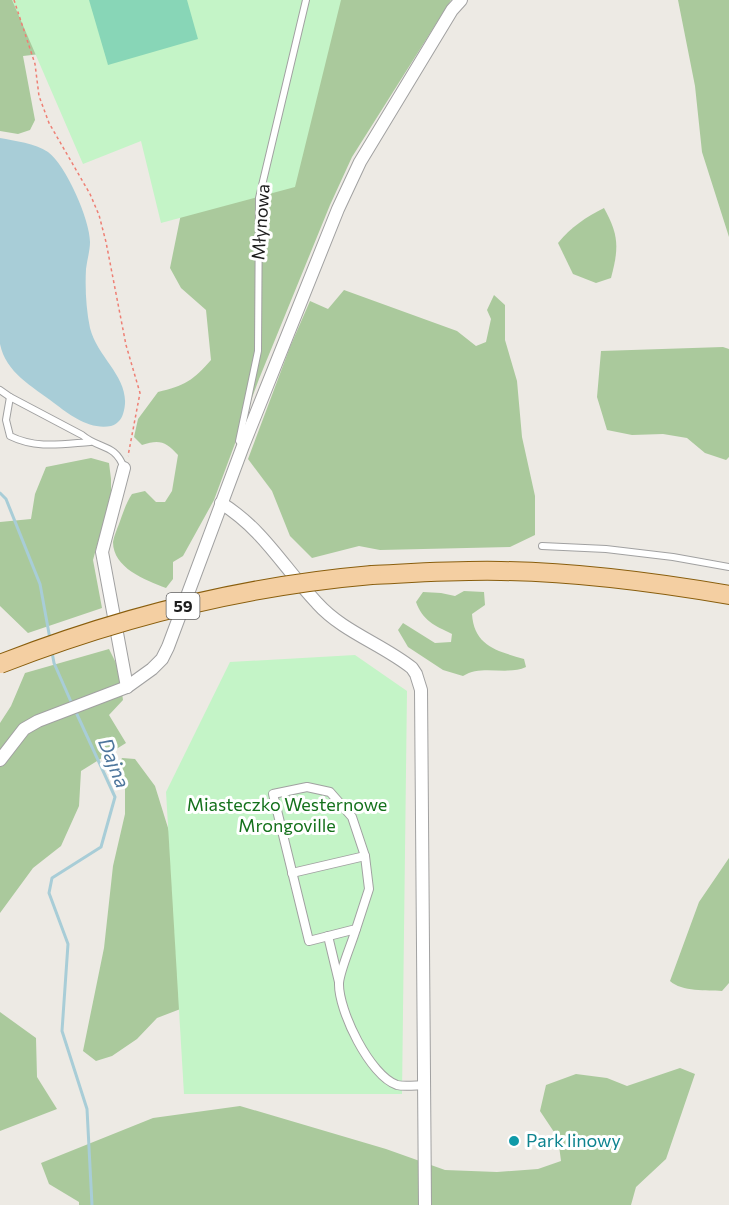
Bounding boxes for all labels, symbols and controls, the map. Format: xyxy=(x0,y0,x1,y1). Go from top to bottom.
street label: Młynowa xyxy=(246,183,274,261)
road number: 59 xyxy=(166,593,200,619)
water label: Dajna xyxy=(94,734,136,791)
park label: Miasteczko Westernowe Mrongoville xyxy=(187,793,387,836)
place label: Park linowy xyxy=(526,1129,621,1151)
marker: Park linowy xyxy=(507,1134,521,1148)

